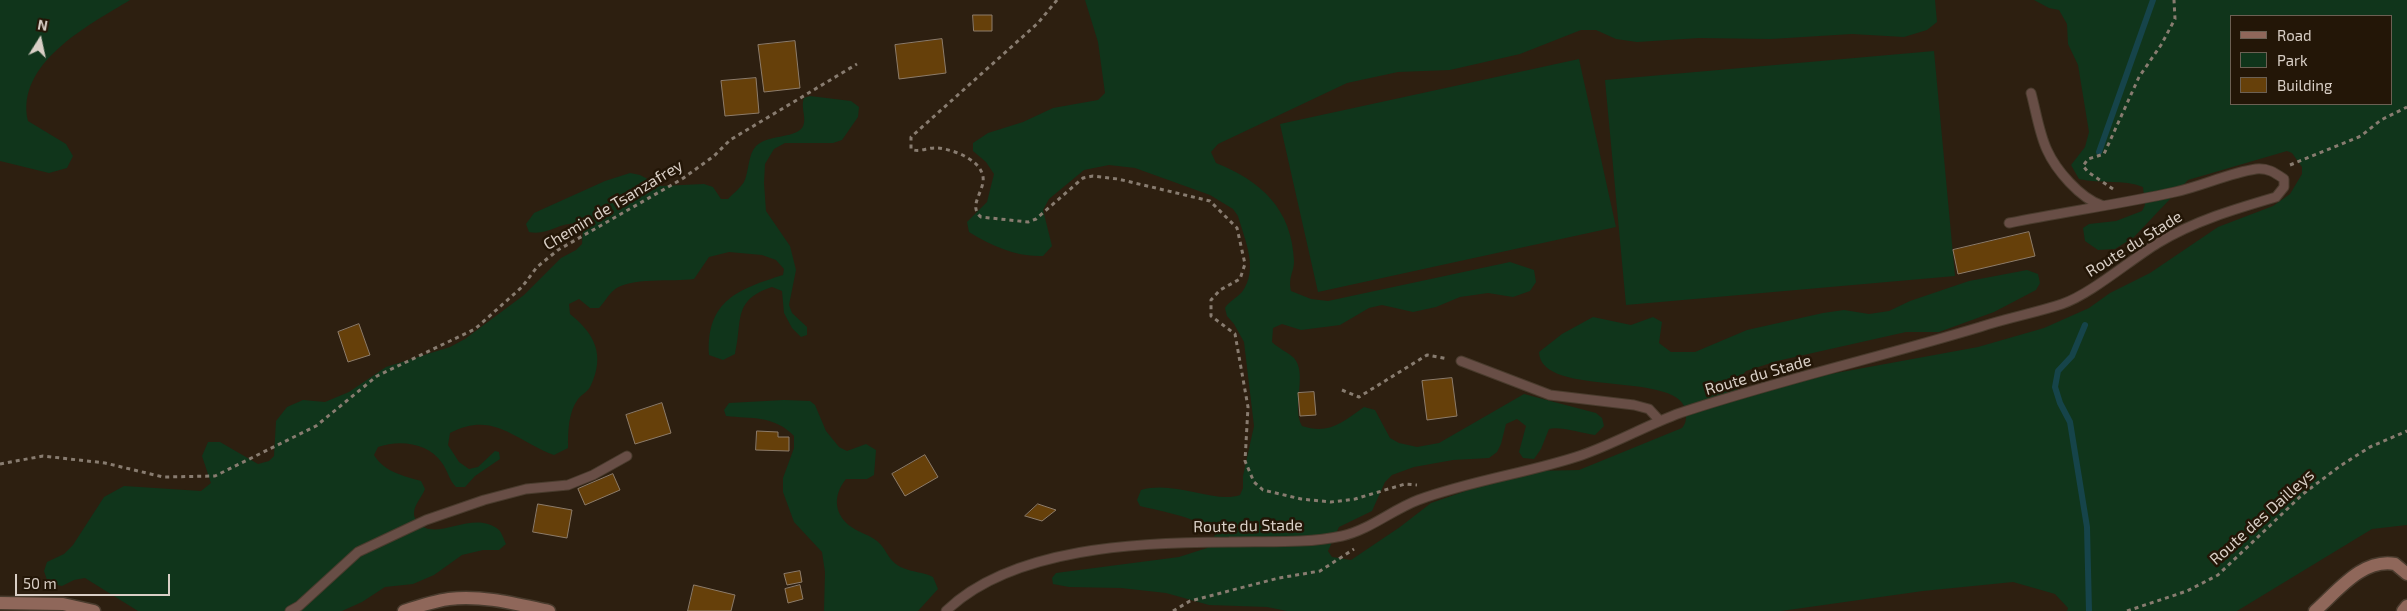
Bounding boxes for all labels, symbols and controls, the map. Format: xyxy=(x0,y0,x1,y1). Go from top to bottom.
north arrow xyxy=(15,15,65,65)
text: N xyxy=(36,15,49,34)
legend xyxy=(2230,15,2392,105)
text: Road xyxy=(2277,26,2312,44)
text: Park xyxy=(2277,51,2308,69)
text: Building xyxy=(2277,76,2332,94)
street label: Chemin de Tsanzafrey xyxy=(540,156,686,254)
street label: Route du Stade xyxy=(2082,207,2186,281)
street label: Route du Stade xyxy=(1703,351,1813,399)
street label: Route des Dailleys xyxy=(2206,465,2318,569)
street label: Route du Stade xyxy=(1193,515,1303,537)
scale bar xyxy=(18,564,172,596)
text: 50 m xyxy=(23,574,57,592)

